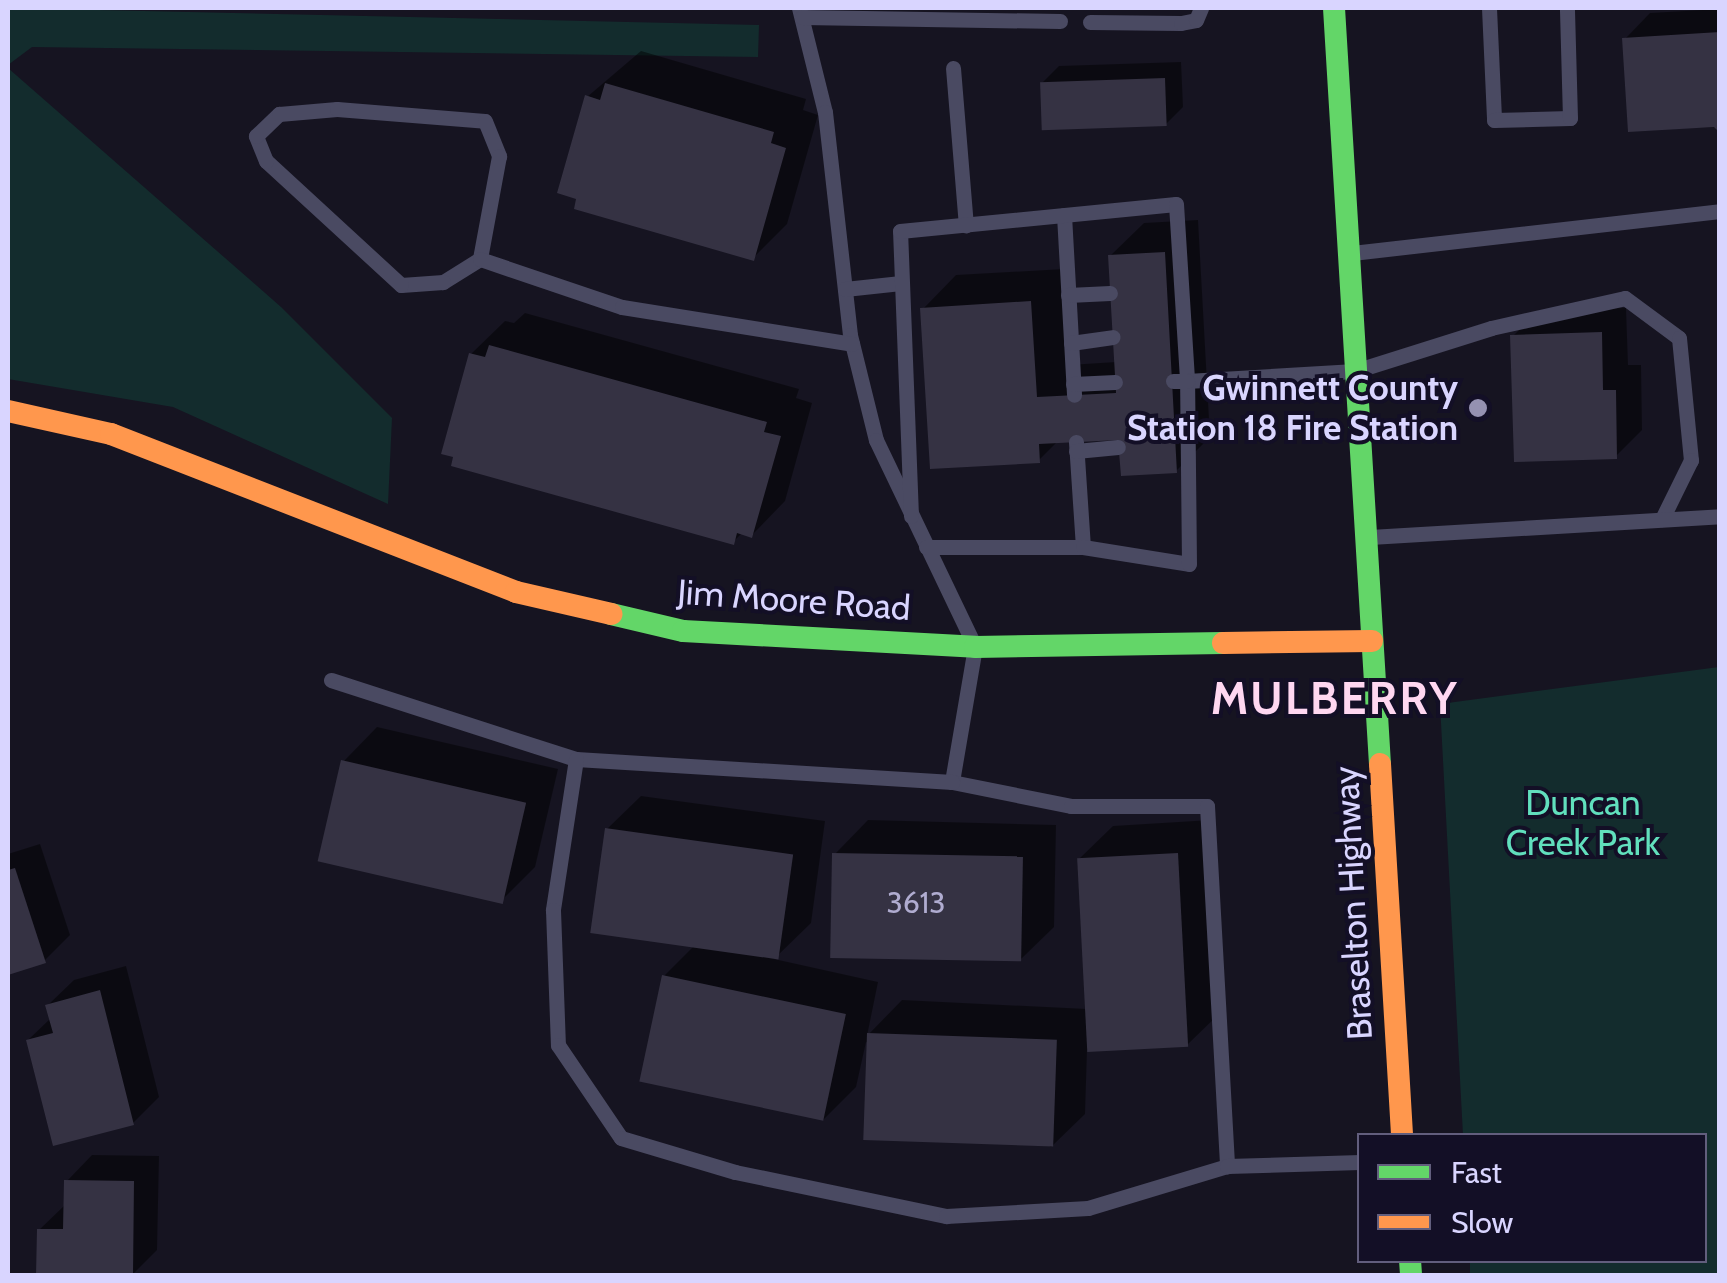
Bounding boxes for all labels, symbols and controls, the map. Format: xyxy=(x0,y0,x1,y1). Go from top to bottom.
place label: Gwinnett County Station 18 Fire Station xyxy=(1127,367,1458,449)
marker: Gwinnett County Station 18 Fire Station xyxy=(1467,397,1489,419)
street label: Jim Moore Road xyxy=(676,571,912,629)
district label: MULBERRY xyxy=(1211,672,1459,726)
street label: Braselton Highway xyxy=(1325,765,1381,1041)
park label: Duncan Creek Park xyxy=(1506,782,1660,864)
house number: 3613 xyxy=(886,885,946,921)
legend xyxy=(1357,1133,1707,1263)
text: Fast xyxy=(1451,1154,1502,1191)
text: Slow xyxy=(1451,1204,1513,1241)

